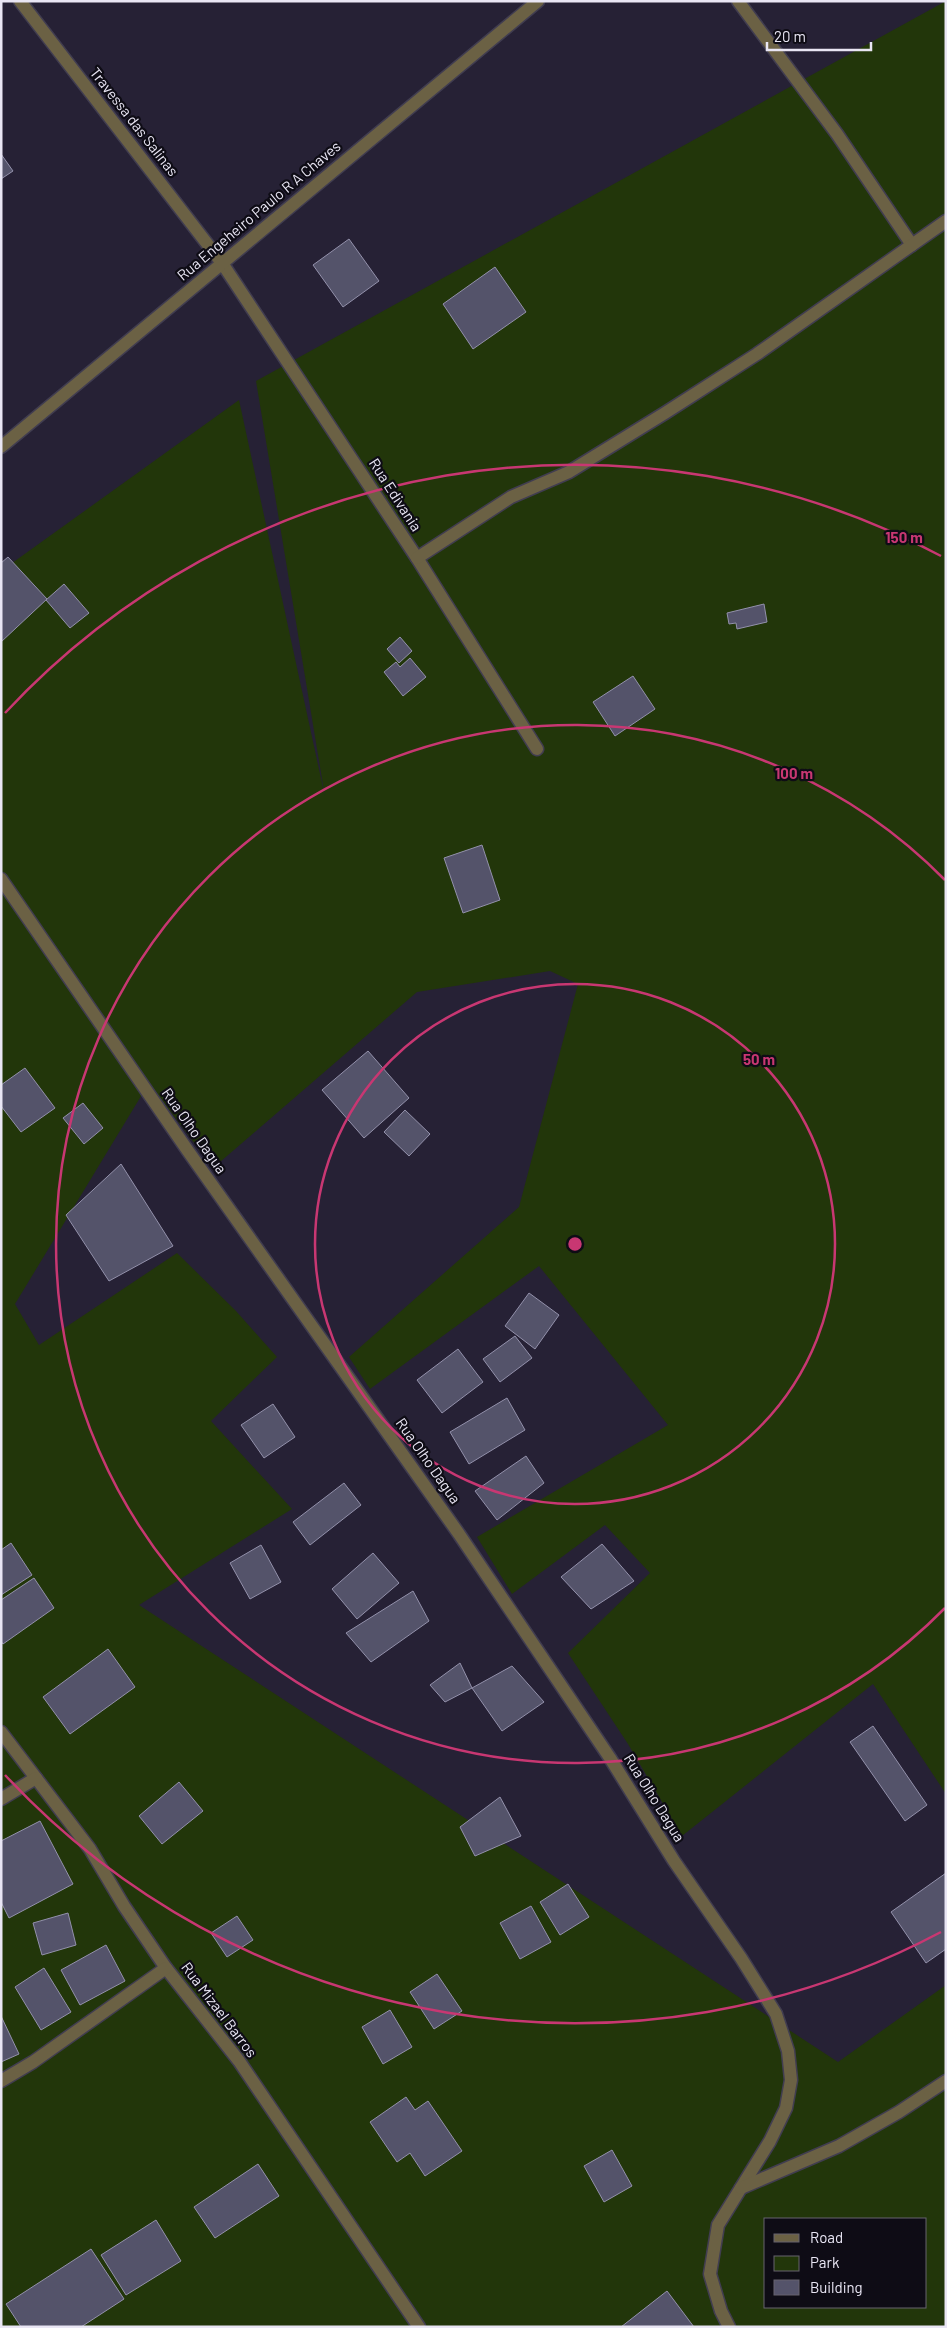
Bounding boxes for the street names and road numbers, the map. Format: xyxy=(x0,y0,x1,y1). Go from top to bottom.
street label: Travessa das Salinas xyxy=(87,63,183,179)
street label: Rua Engeheiro Paulo R A Chaves xyxy=(173,137,344,284)
street label: Rua Edivania xyxy=(366,455,426,534)
street label: Rua Olho Dagua xyxy=(159,1084,231,1177)
street label: Rua Olho Dagua xyxy=(393,1414,465,1507)
street label: Rua Olho Dagua xyxy=(621,1750,689,1845)
street label: Rua Mizael Barros xyxy=(178,1958,261,2061)

